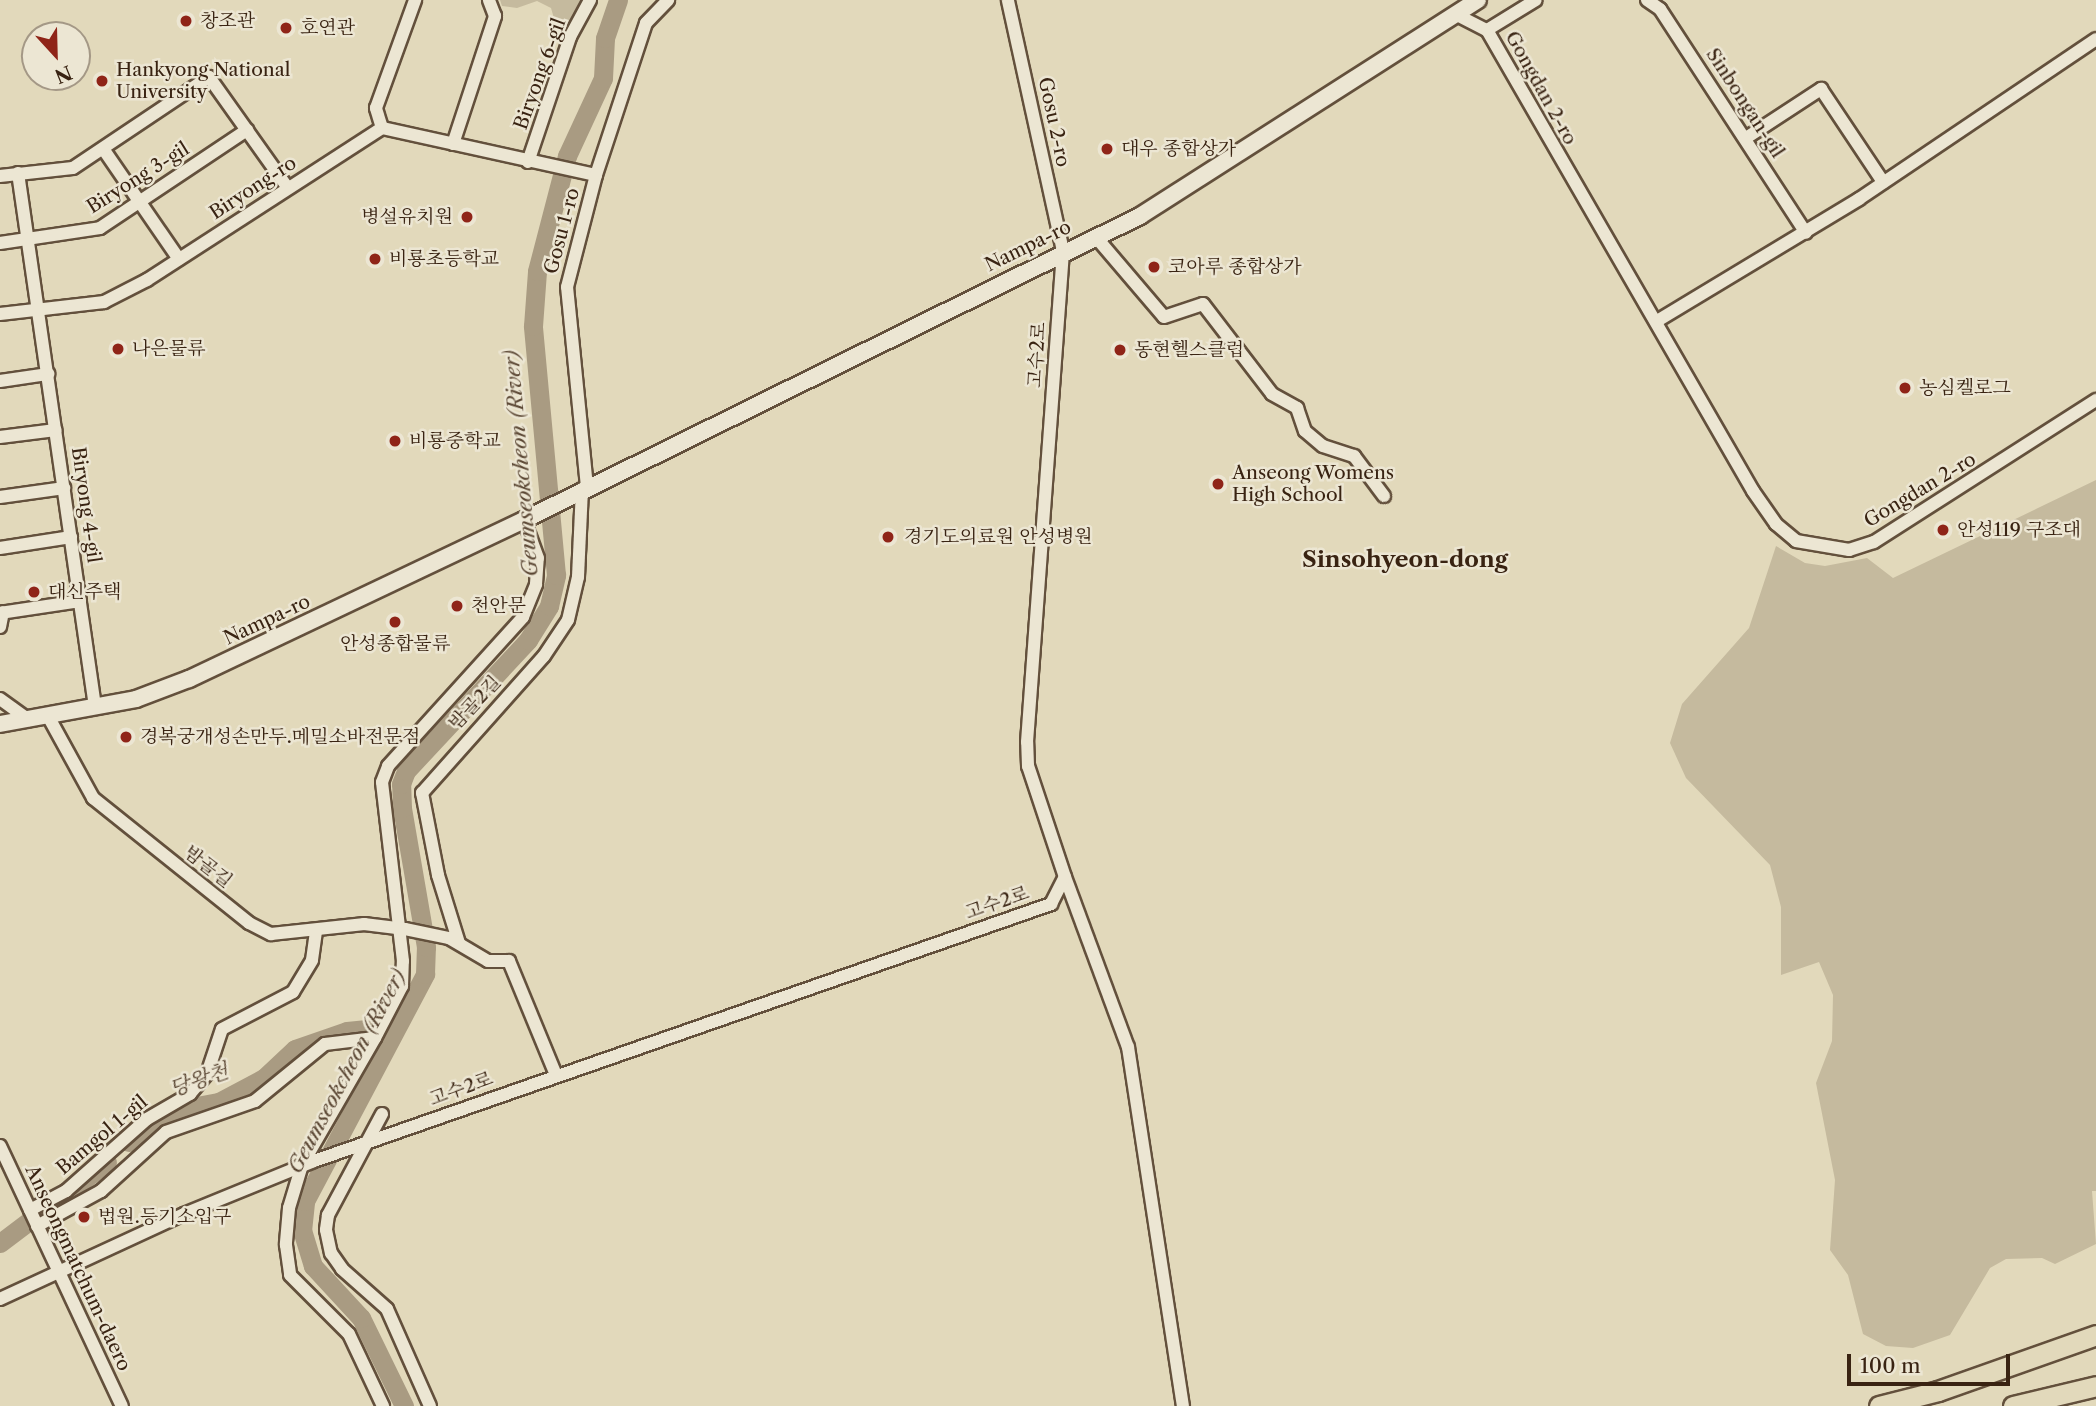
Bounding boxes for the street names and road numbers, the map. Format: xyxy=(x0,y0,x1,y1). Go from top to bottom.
street label: Biryong 6-gil xyxy=(509,15,571,133)
street label: Gongdan 2-ro xyxy=(1500,27,1582,149)
street label: Sinbongan-gil xyxy=(1701,44,1789,162)
street label: Gosu 2-ro xyxy=(1033,75,1075,169)
street label: Biryong 3-gil xyxy=(83,138,193,218)
street label: Biryong-ro xyxy=(205,152,301,224)
street label: Gosu 1-ro xyxy=(540,186,584,276)
street label: Nampa-ro xyxy=(981,215,1075,277)
street label: 고수2로 xyxy=(1023,321,1051,389)
street label: Biryong 4-gil xyxy=(67,446,105,564)
street label: Gongdan 2-ro xyxy=(1860,448,1980,532)
street label: Nampa-ro xyxy=(220,590,314,650)
street label: 밤골2길 xyxy=(444,671,506,735)
street label: 밤골길 xyxy=(179,841,237,893)
street label: 고수2로 xyxy=(962,881,1032,925)
street label: 고수2로 xyxy=(426,1067,496,1111)
street label: Bamgol 1-gil xyxy=(52,1090,152,1180)
street label: Anseongmatchum-daero xyxy=(20,1161,136,1375)

